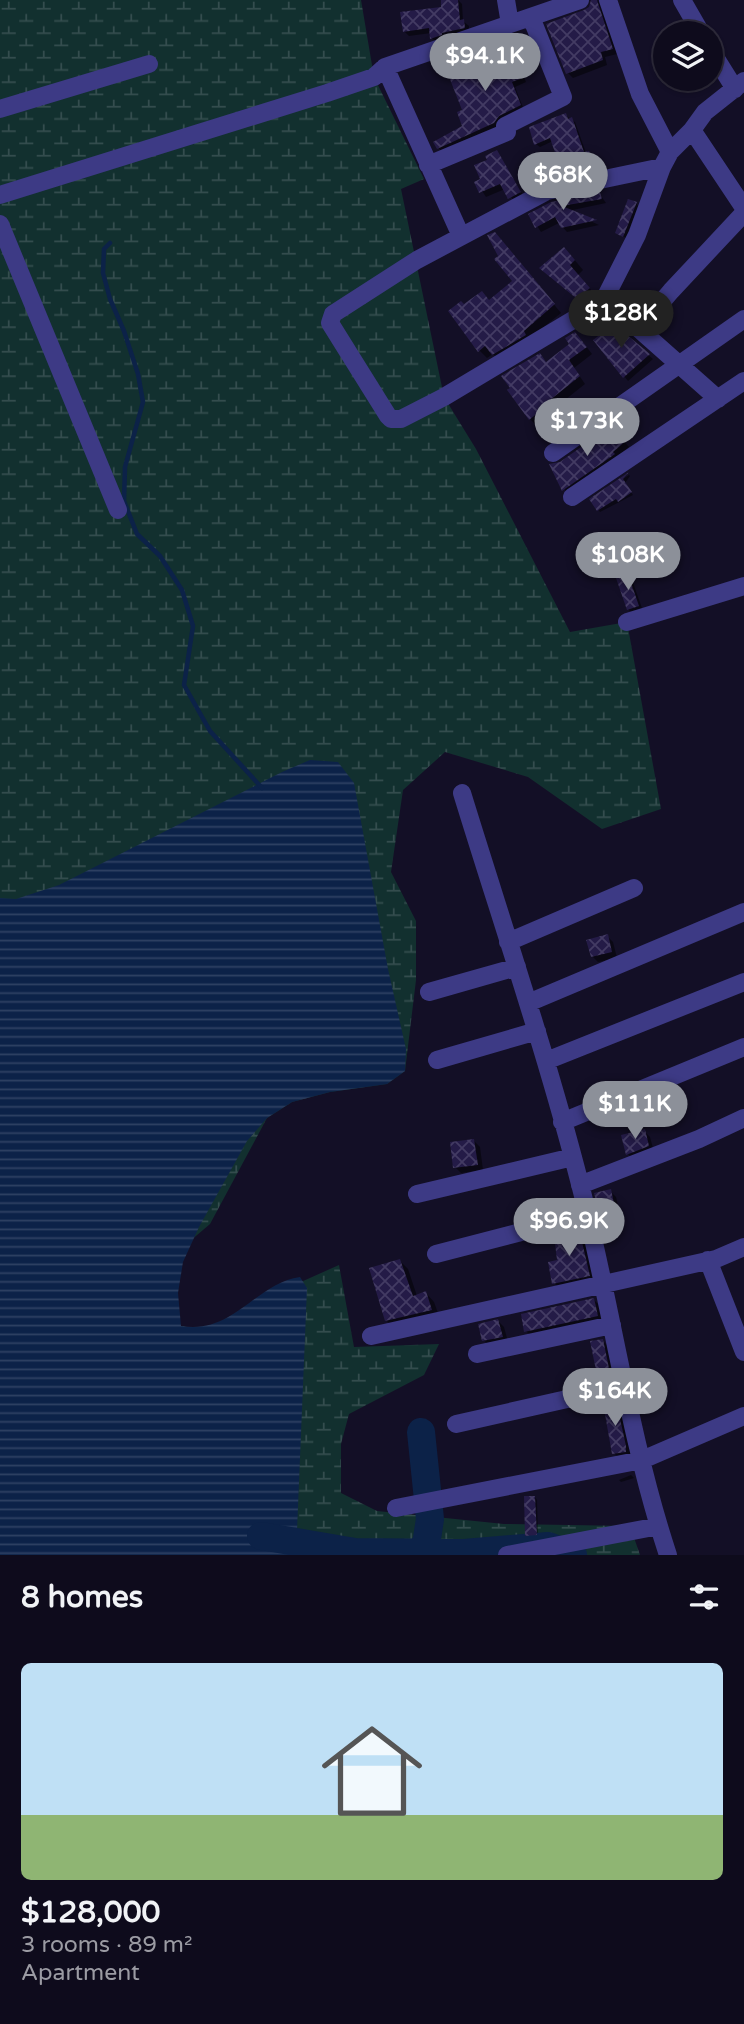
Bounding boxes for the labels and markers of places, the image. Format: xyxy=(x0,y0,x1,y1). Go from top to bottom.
pin: $94.1K xyxy=(428,34,542,93)
pin: $68K xyxy=(522,152,604,212)
pin: $128K xyxy=(572,290,670,350)
pin: $173K xyxy=(538,398,636,458)
pin: $108K xyxy=(579,532,677,592)
pin: $111K xyxy=(586,1082,684,1141)
pin: $96.9K xyxy=(512,1198,626,1258)
pin: $164K xyxy=(566,1368,664,1428)

